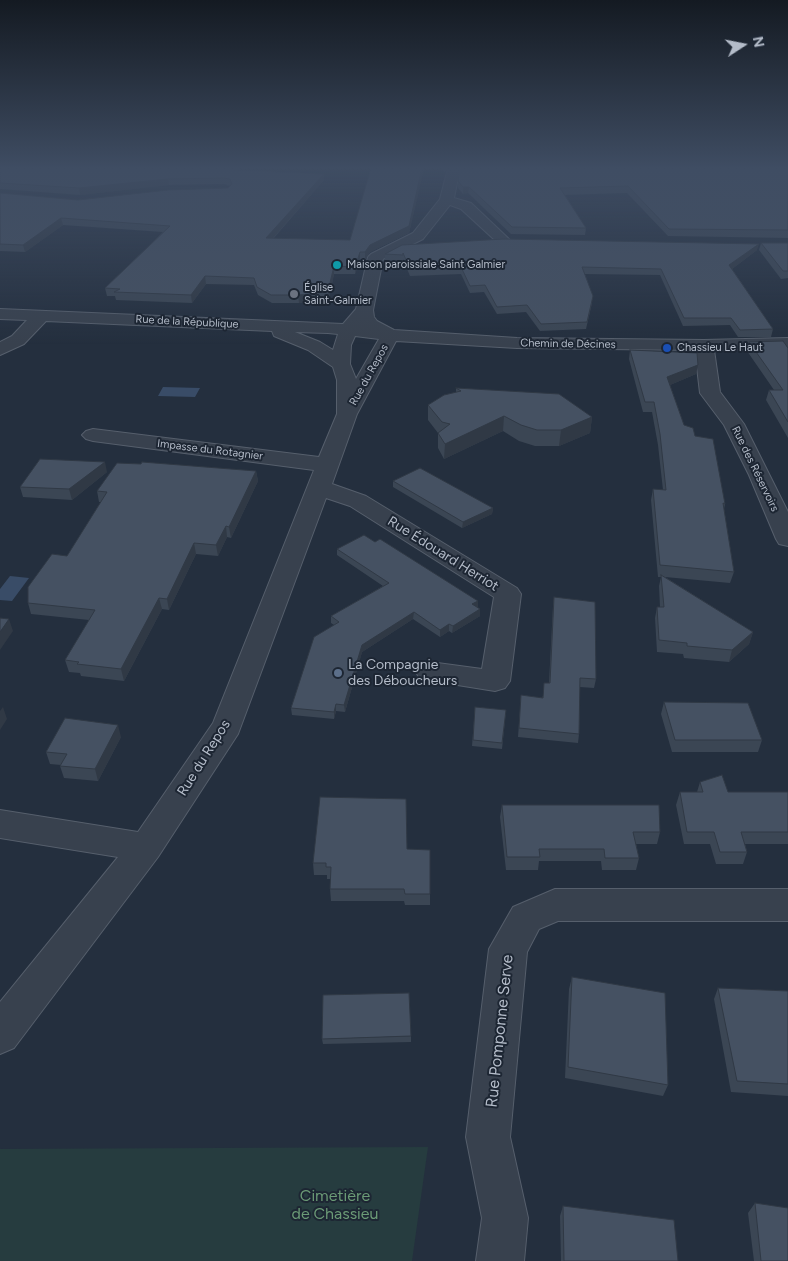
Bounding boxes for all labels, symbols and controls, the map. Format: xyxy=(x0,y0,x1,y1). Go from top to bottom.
north arrow xyxy=(718,20,768,70)
text: N xyxy=(749,35,768,49)
place label: Maison paroissiale Saint Galmier xyxy=(347,258,505,272)
marker: Maison paroissiale Saint Galmier xyxy=(331,259,343,271)
place label: Église Saint-Galmier xyxy=(304,281,372,307)
marker: Église Saint-Galmier xyxy=(288,288,300,300)
street label: Rue de la République xyxy=(135,313,239,331)
street label: Chemin de Décines xyxy=(520,337,616,351)
place label: Chassieu Le Haut xyxy=(677,341,763,355)
street label: Rue du Repos xyxy=(347,342,391,408)
marker: Chassieu Le Haut xyxy=(661,342,673,354)
street label: Rue des Réservoirs xyxy=(729,424,781,514)
street label: Impasse du Rotagnier xyxy=(156,437,264,463)
street label: Rue Édouard Herriot xyxy=(384,513,502,595)
place label: La Compagnie des Déboucheurs xyxy=(348,657,457,690)
marker: La Compagnie des Déboucheurs xyxy=(332,667,344,679)
street label: Rue du Repos xyxy=(174,717,234,799)
street label: Rue Pomponne Serve xyxy=(482,954,518,1108)
park label: Cimetière de Chassieu xyxy=(292,1186,378,1224)

